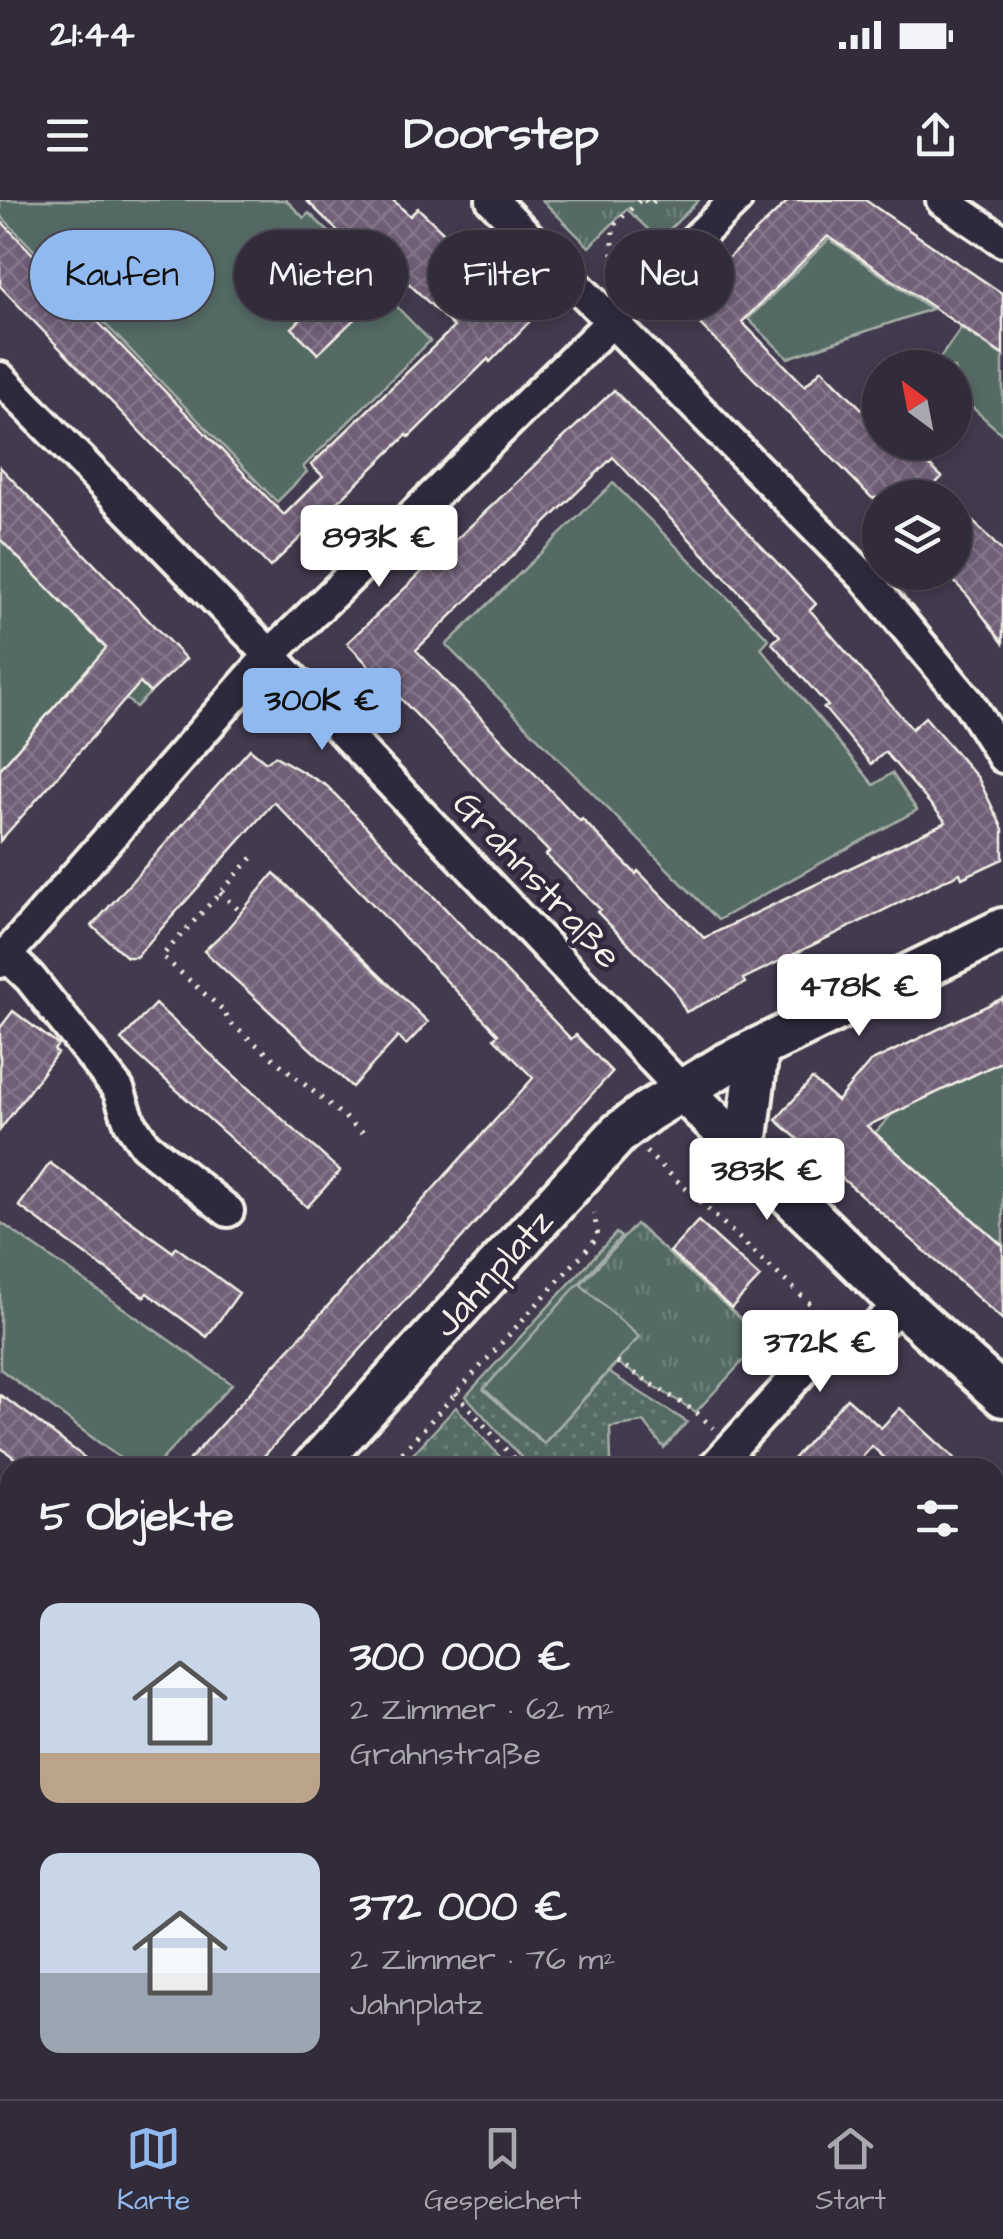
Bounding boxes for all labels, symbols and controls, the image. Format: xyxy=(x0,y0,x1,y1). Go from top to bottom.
text: 21:44 xyxy=(50,9,135,61)
text: Doorstep xyxy=(404,104,599,166)
icon: menu xyxy=(40,108,95,163)
icon: share xyxy=(908,108,963,163)
chip: Kaufen xyxy=(30,230,214,320)
chip: Mieten xyxy=(234,230,408,320)
chip: Filter xyxy=(428,230,585,320)
chip: Neu xyxy=(605,230,734,320)
north arrow xyxy=(862,350,972,460)
map controls xyxy=(862,350,972,590)
button: layers xyxy=(862,480,972,590)
pin: 893K € xyxy=(298,505,460,590)
text: 893K € xyxy=(323,515,435,560)
pin: 300K € xyxy=(241,668,403,753)
text: 300K € xyxy=(265,678,379,723)
street label: Grahnstraße xyxy=(440,780,633,981)
pin: 478K € xyxy=(778,954,940,1039)
text: 478K € xyxy=(799,964,919,1009)
pin: 383K € xyxy=(686,1138,848,1223)
text: 383K € xyxy=(712,1148,822,1193)
street label: Jahnplatz xyxy=(421,1197,566,1349)
pin: 372K € xyxy=(739,1310,901,1395)
text: 372K € xyxy=(764,1320,876,1365)
text: 5 Objekte xyxy=(40,1489,234,1547)
icon: filters xyxy=(910,1491,965,1546)
text: 300 000 € xyxy=(350,1629,571,1687)
icon: home xyxy=(120,1643,240,1763)
text: 2 Zimmer · 62 m² xyxy=(350,1687,614,1732)
text: Grahnstraße xyxy=(350,1732,541,1777)
text: 372 000 € xyxy=(350,1879,568,1937)
icon: home xyxy=(120,1893,240,2013)
text: 2 Zimmer · 76 m² xyxy=(350,1937,615,1982)
text: Jahnplatz xyxy=(350,1982,483,2027)
tab: Karte xyxy=(117,2121,190,2220)
tab: Gespeichert xyxy=(424,2121,581,2220)
tab: Start xyxy=(816,2121,886,2220)

